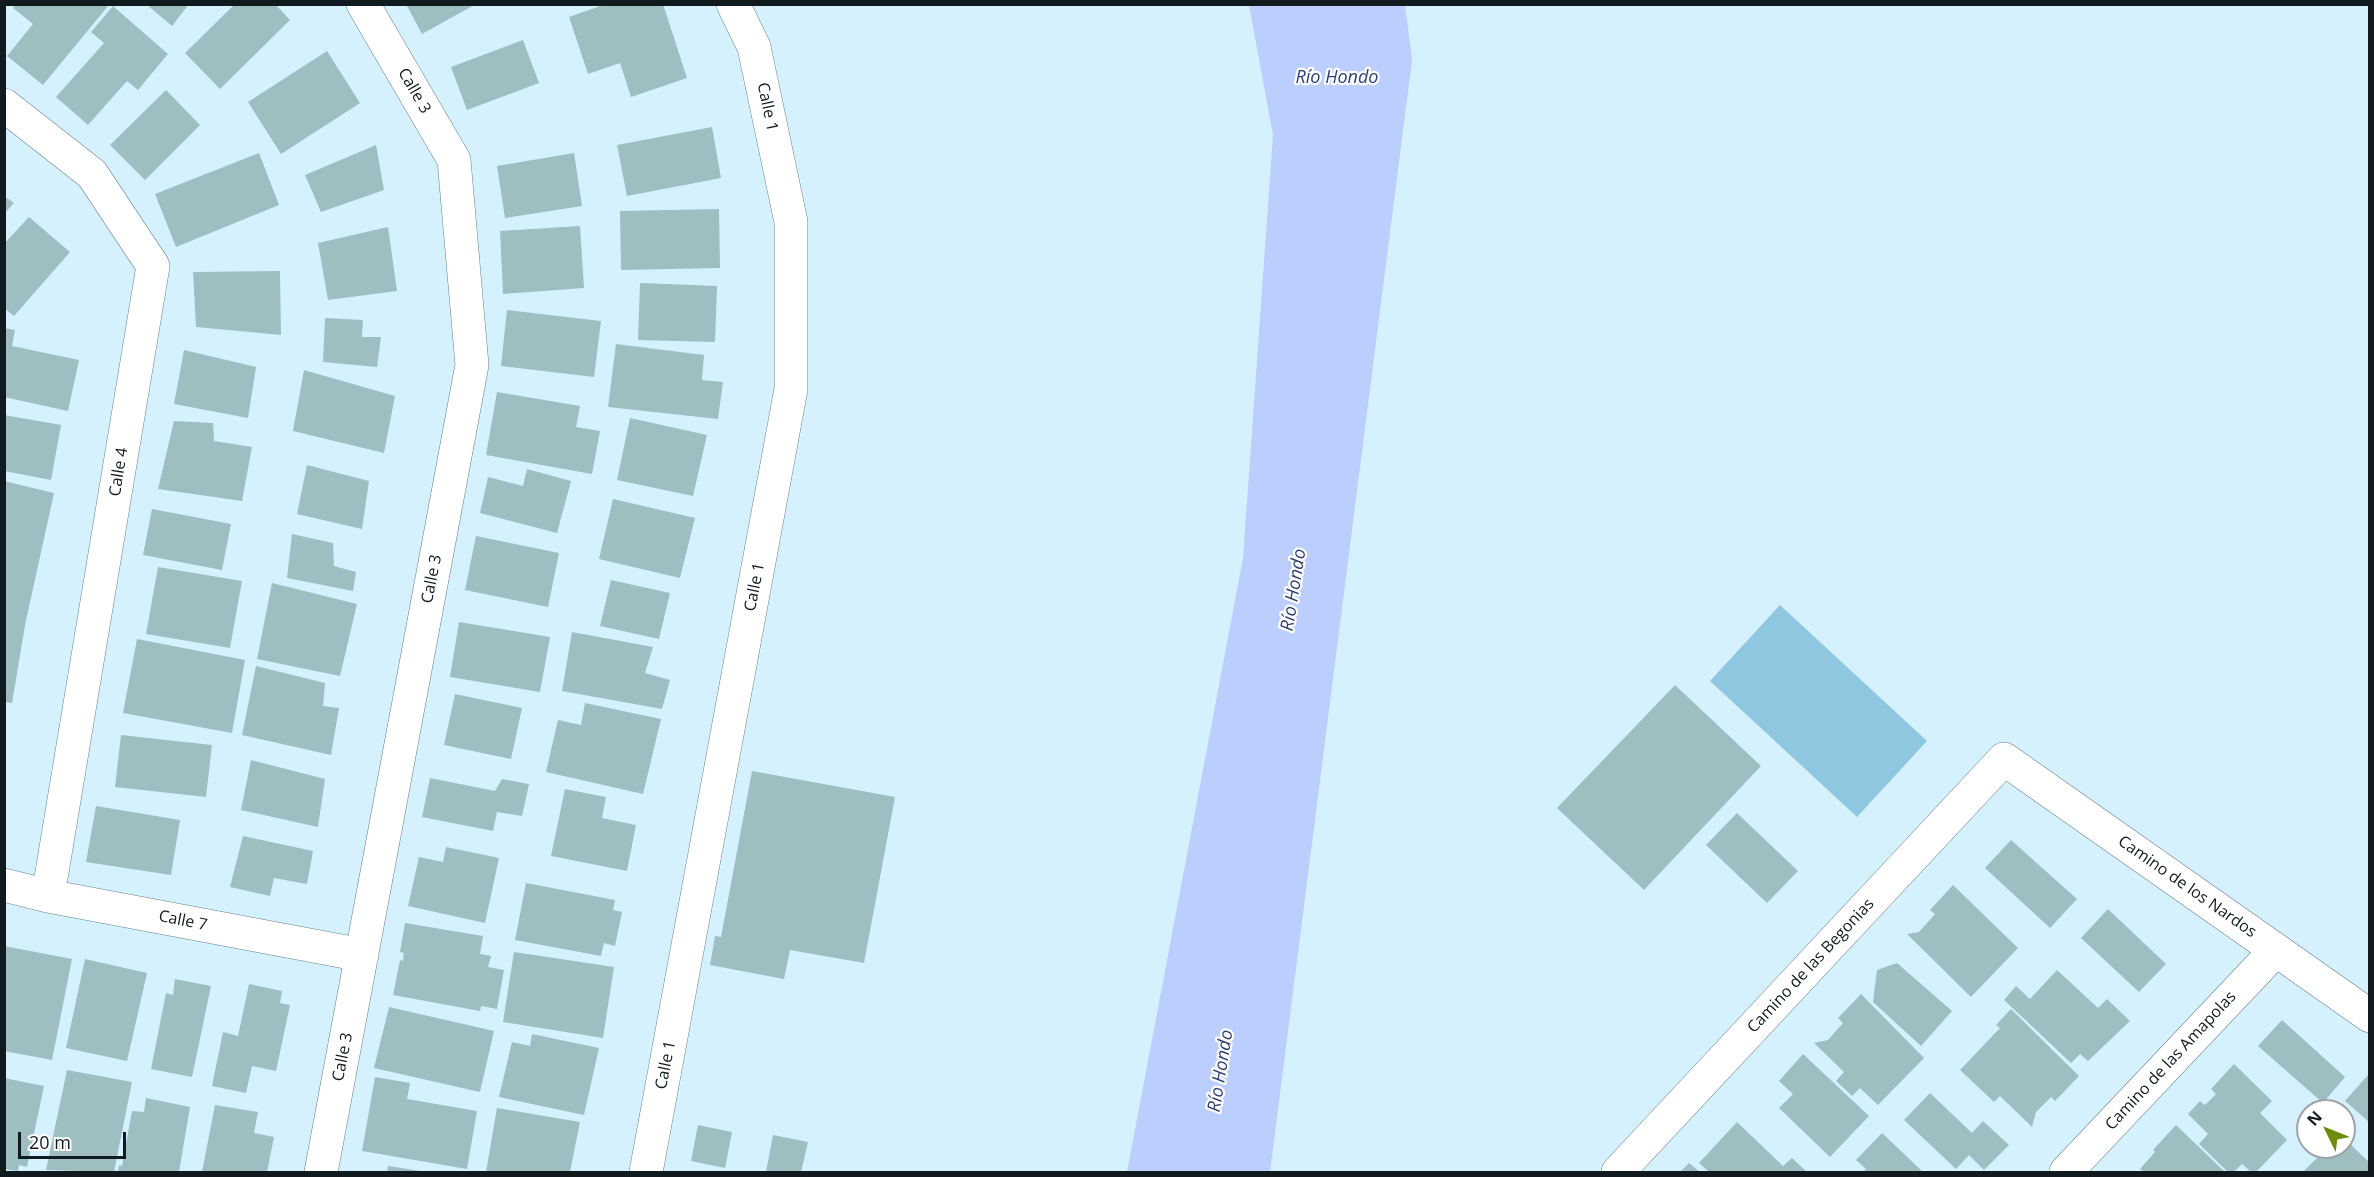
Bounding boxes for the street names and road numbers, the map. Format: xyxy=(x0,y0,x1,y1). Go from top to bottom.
street label: Calle 3 xyxy=(393,65,435,117)
street label: Calle 1 xyxy=(752,81,782,133)
street label: Calle 4 xyxy=(106,446,132,498)
street label: Calle 3 xyxy=(418,553,446,605)
street label: Calle 1 xyxy=(741,561,769,613)
street label: Camino de los Nardos xyxy=(2114,832,2260,942)
street label: Camino de las Begonias xyxy=(1744,895,1878,1037)
street label: Calle 7 xyxy=(157,907,209,935)
street label: Camino de las Amapolas xyxy=(2102,988,2240,1134)
street label: Calle 3 xyxy=(329,1031,357,1083)
street label: Calle 1 xyxy=(652,1039,680,1091)

